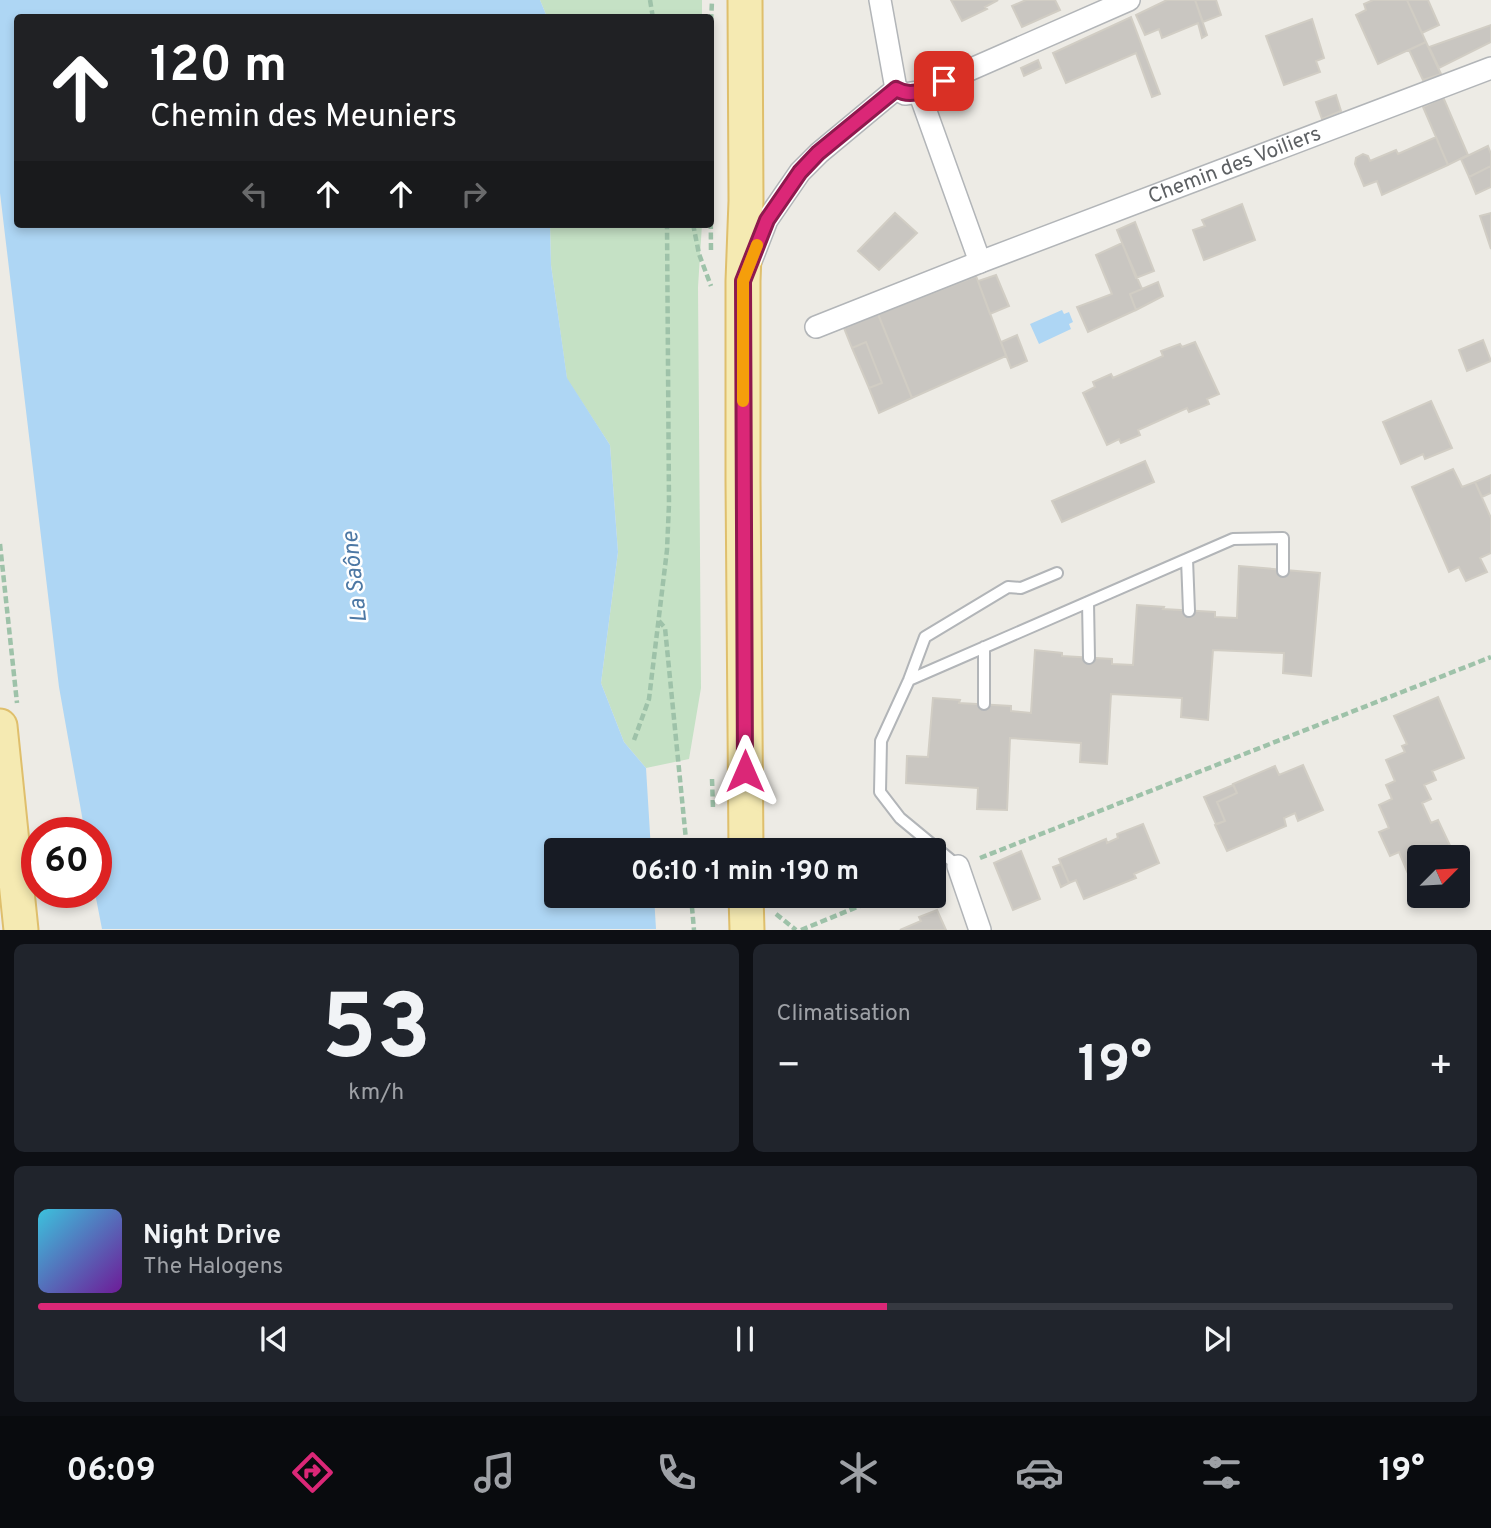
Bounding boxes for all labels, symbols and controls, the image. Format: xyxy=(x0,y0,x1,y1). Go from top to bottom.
text: 120 m xyxy=(150,37,287,99)
icon: ahead xyxy=(35,42,126,133)
pin xyxy=(914,51,974,111)
icon: arrive xyxy=(925,62,963,100)
text: Chemin des Meuniers xyxy=(150,98,457,138)
street label: Chemin des Voiliers xyxy=(1144,120,1325,210)
icon: left xyxy=(236,175,274,213)
icon: ahead xyxy=(309,175,347,213)
icon: ahead xyxy=(382,175,420,213)
icon: right xyxy=(455,175,493,213)
water label: La Saône xyxy=(337,529,375,624)
position arrow xyxy=(708,734,782,808)
speed limit sign: 60 xyxy=(21,817,112,908)
north arrow xyxy=(1407,845,1470,908)
map controls xyxy=(1407,845,1470,908)
text: 06:10 · 1 min · 190 m xyxy=(631,856,859,889)
text: 53 xyxy=(321,976,431,1091)
text: Climatisation xyxy=(777,1000,911,1029)
text: 19° xyxy=(1078,1034,1152,1100)
text: − xyxy=(777,1043,801,1092)
text: + xyxy=(1428,1043,1453,1092)
text: km/h xyxy=(348,1079,404,1108)
text: Night Drive xyxy=(143,1220,281,1253)
text: The Halogens xyxy=(143,1253,283,1282)
icon: previous xyxy=(255,1320,293,1358)
icon: pause xyxy=(726,1320,764,1358)
icon: next xyxy=(1198,1320,1236,1358)
icon: directions xyxy=(288,1448,337,1497)
icon: music xyxy=(470,1448,519,1497)
icon: phone xyxy=(652,1448,701,1497)
icon: climate xyxy=(834,1448,883,1497)
icon: car xyxy=(1015,1448,1064,1497)
icon: filters xyxy=(1197,1448,1246,1497)
text: 06:09 xyxy=(66,1452,156,1492)
text: 19° xyxy=(1379,1452,1425,1492)

